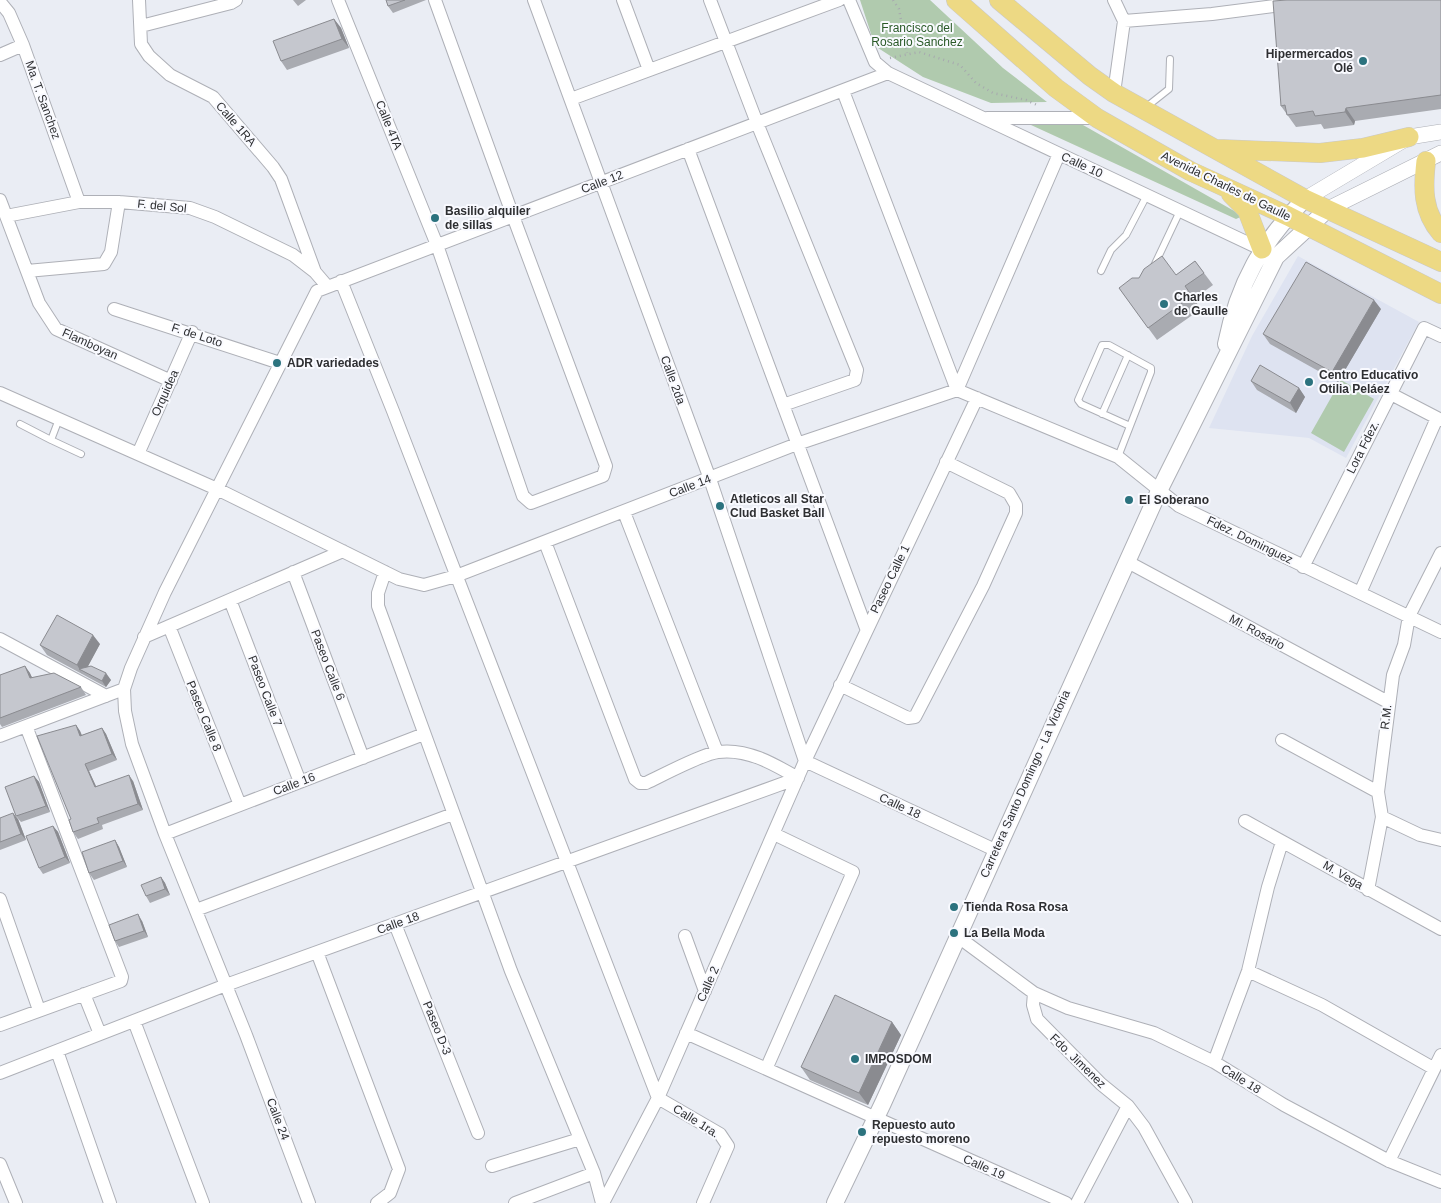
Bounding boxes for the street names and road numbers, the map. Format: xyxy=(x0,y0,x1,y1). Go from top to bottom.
street label: Ma. T. Sanchez xyxy=(22,59,64,141)
street label: Calle 4TA xyxy=(373,98,405,152)
street label: Calle 1RA xyxy=(213,99,259,149)
street label: Avenida Charles de Gaulle xyxy=(1159,148,1293,224)
street label: Calle 10 xyxy=(1059,149,1105,181)
street label: Calle 12 xyxy=(579,167,625,196)
street label: F. del Sol xyxy=(137,196,187,216)
street label: F. de Loto xyxy=(170,320,225,350)
street label: Flamboyan xyxy=(60,326,120,362)
street label: Calle 2da xyxy=(658,354,688,407)
street label: Orquidea xyxy=(149,367,182,418)
street label: Lora Fdez. xyxy=(1344,418,1382,476)
street label: Calle 14 xyxy=(667,471,713,500)
street label: Fdez. Dominguez xyxy=(1205,513,1295,567)
street label: Paseo Calle 1 xyxy=(867,542,913,616)
street label: Ml. Rosario xyxy=(1227,612,1287,653)
street label: Paseo Calle 6 xyxy=(308,628,348,703)
street label: Paseo Calle 7 xyxy=(245,654,285,729)
street label: Paseo Calle 8 xyxy=(184,679,225,754)
street label: Carretera Santo Domingo - La Victoria xyxy=(977,688,1073,880)
street label: R.M. xyxy=(1378,704,1394,730)
street label: Calle 16 xyxy=(271,769,317,798)
street label: Calle 18 xyxy=(877,790,923,822)
street label: M. Vega xyxy=(1320,858,1366,892)
street label: Calle 18 xyxy=(375,909,421,937)
street label: Calle 2 xyxy=(694,964,722,1004)
street label: Paseo D-3 xyxy=(420,999,454,1057)
street label: Fdo. Jimenez xyxy=(1047,1031,1109,1091)
street label: Calle 18 xyxy=(1219,1061,1264,1097)
street label: Calle 24 xyxy=(264,1096,293,1142)
street label: Calle 1ra. xyxy=(671,1101,721,1141)
street label: Calle 19 xyxy=(961,1152,1007,1182)

